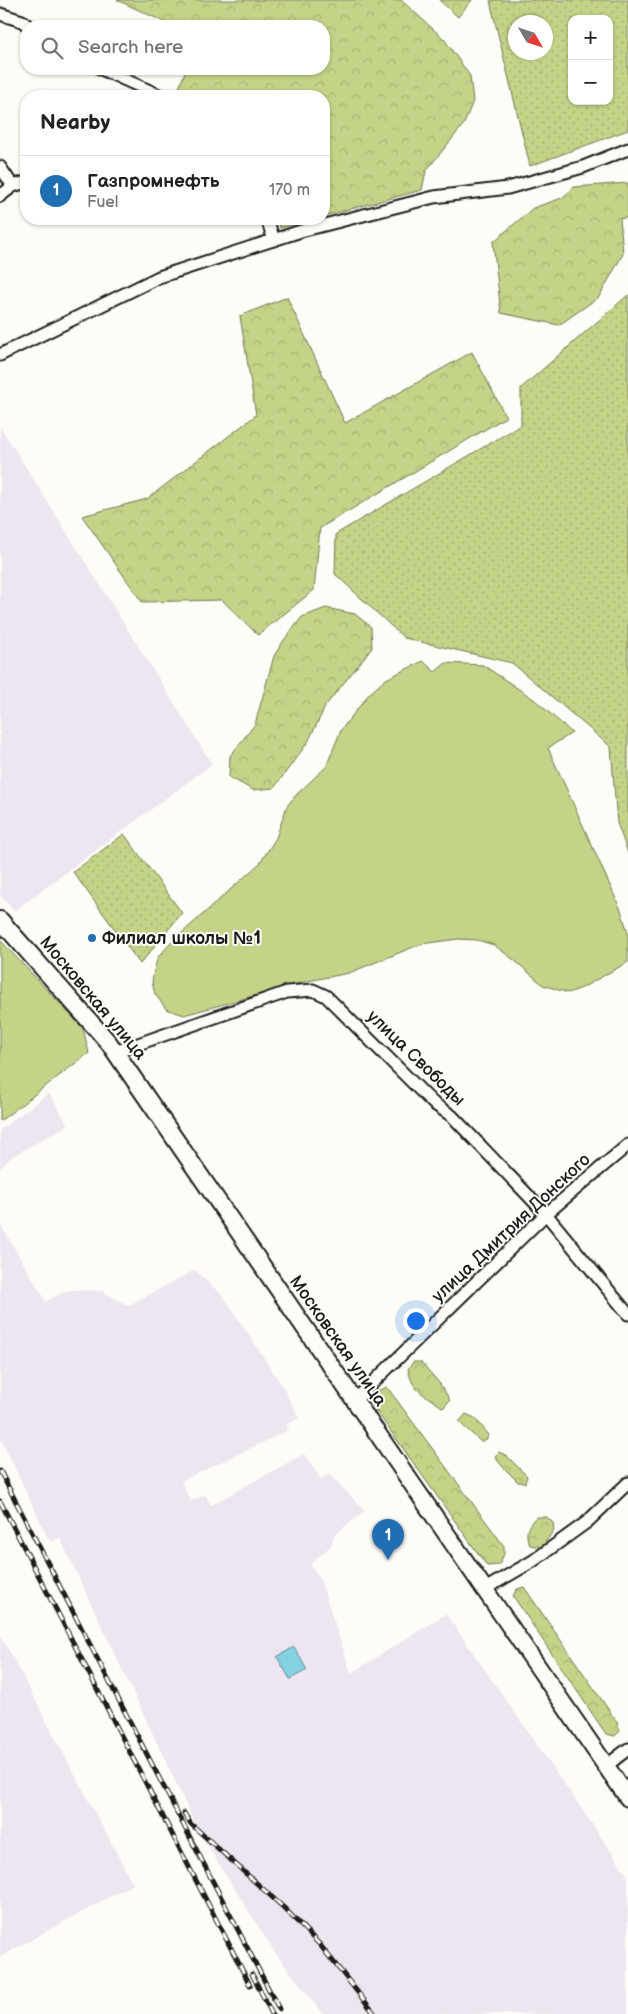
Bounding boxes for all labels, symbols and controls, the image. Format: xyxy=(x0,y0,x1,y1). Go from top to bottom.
north arrow xyxy=(508,15,553,60)
map controls xyxy=(568,15,613,105)
button: + xyxy=(568,15,613,60)
search box xyxy=(20,20,330,75)
icon: search xyxy=(38,34,66,62)
text: Search here xyxy=(78,36,183,59)
button: − xyxy=(568,60,613,105)
text: Nearby xyxy=(40,110,110,135)
text: Газпромнефть xyxy=(87,170,219,193)
text: 1 xyxy=(53,181,59,200)
text: 170 m xyxy=(269,181,310,200)
text: Fuel xyxy=(87,193,118,212)
place label: Филиал школы №1 xyxy=(102,928,261,949)
street label: Московская улица xyxy=(35,932,151,1064)
marker: Филиал школы №1 xyxy=(86,932,98,944)
street label: улица Свободы xyxy=(363,1006,469,1110)
street label: улица Дмитрия Донского xyxy=(428,1149,594,1307)
street label: Московская улица xyxy=(285,1272,391,1411)
your location xyxy=(403,1308,429,1334)
pin: 1 xyxy=(372,1519,404,1560)

